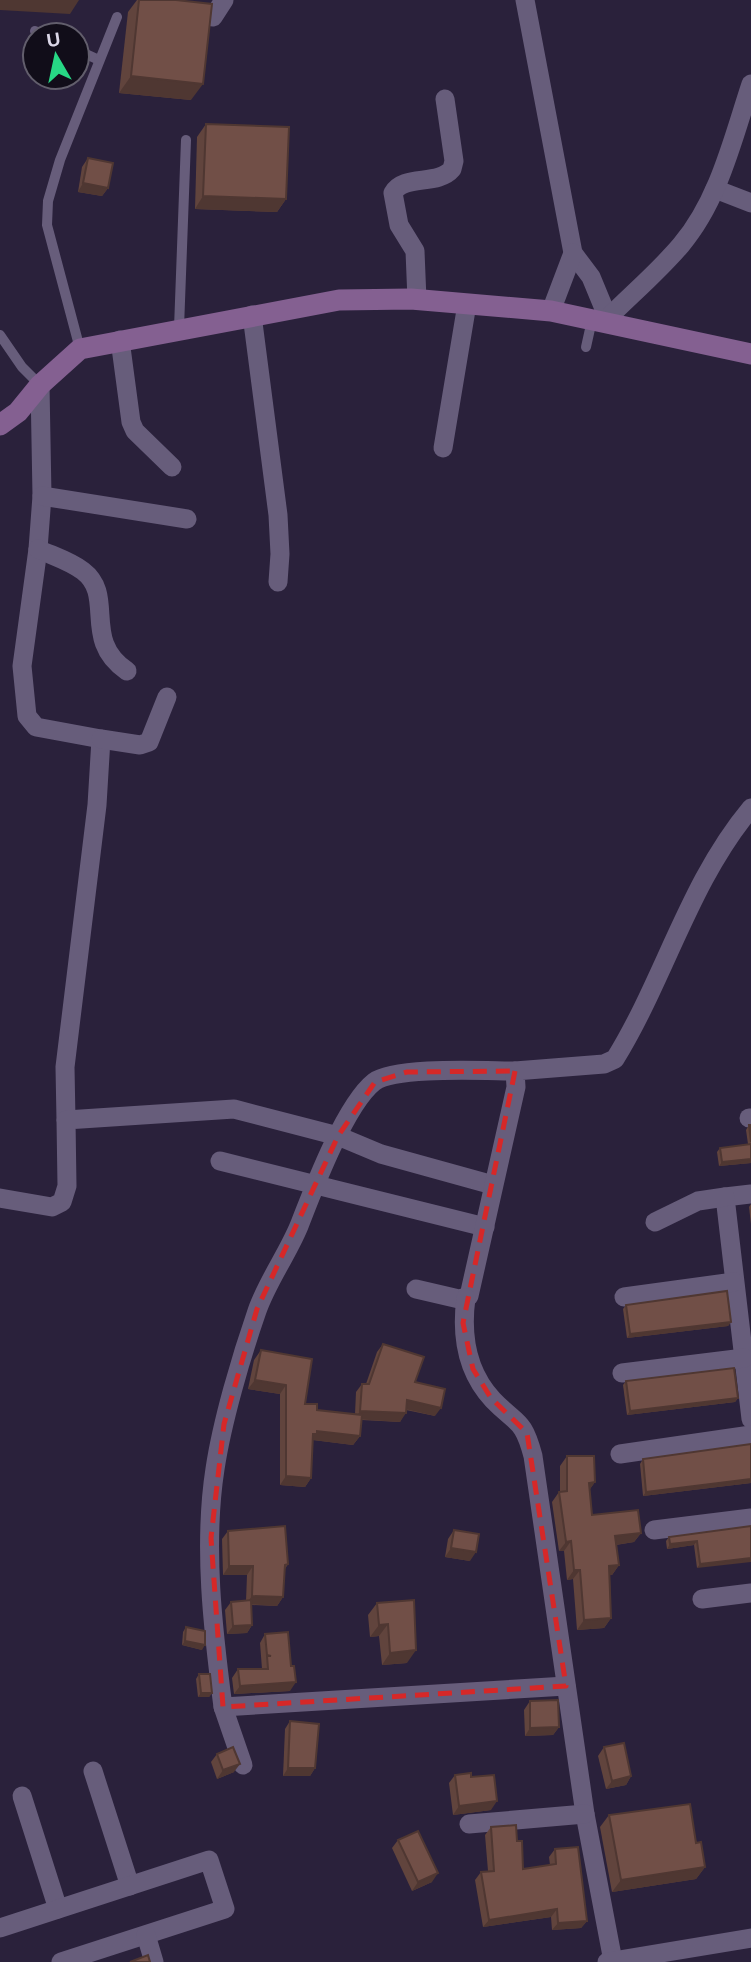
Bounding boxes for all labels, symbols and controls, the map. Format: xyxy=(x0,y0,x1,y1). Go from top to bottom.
north arrow xyxy=(21,21,91,91)
text: U xyxy=(45,28,62,51)

